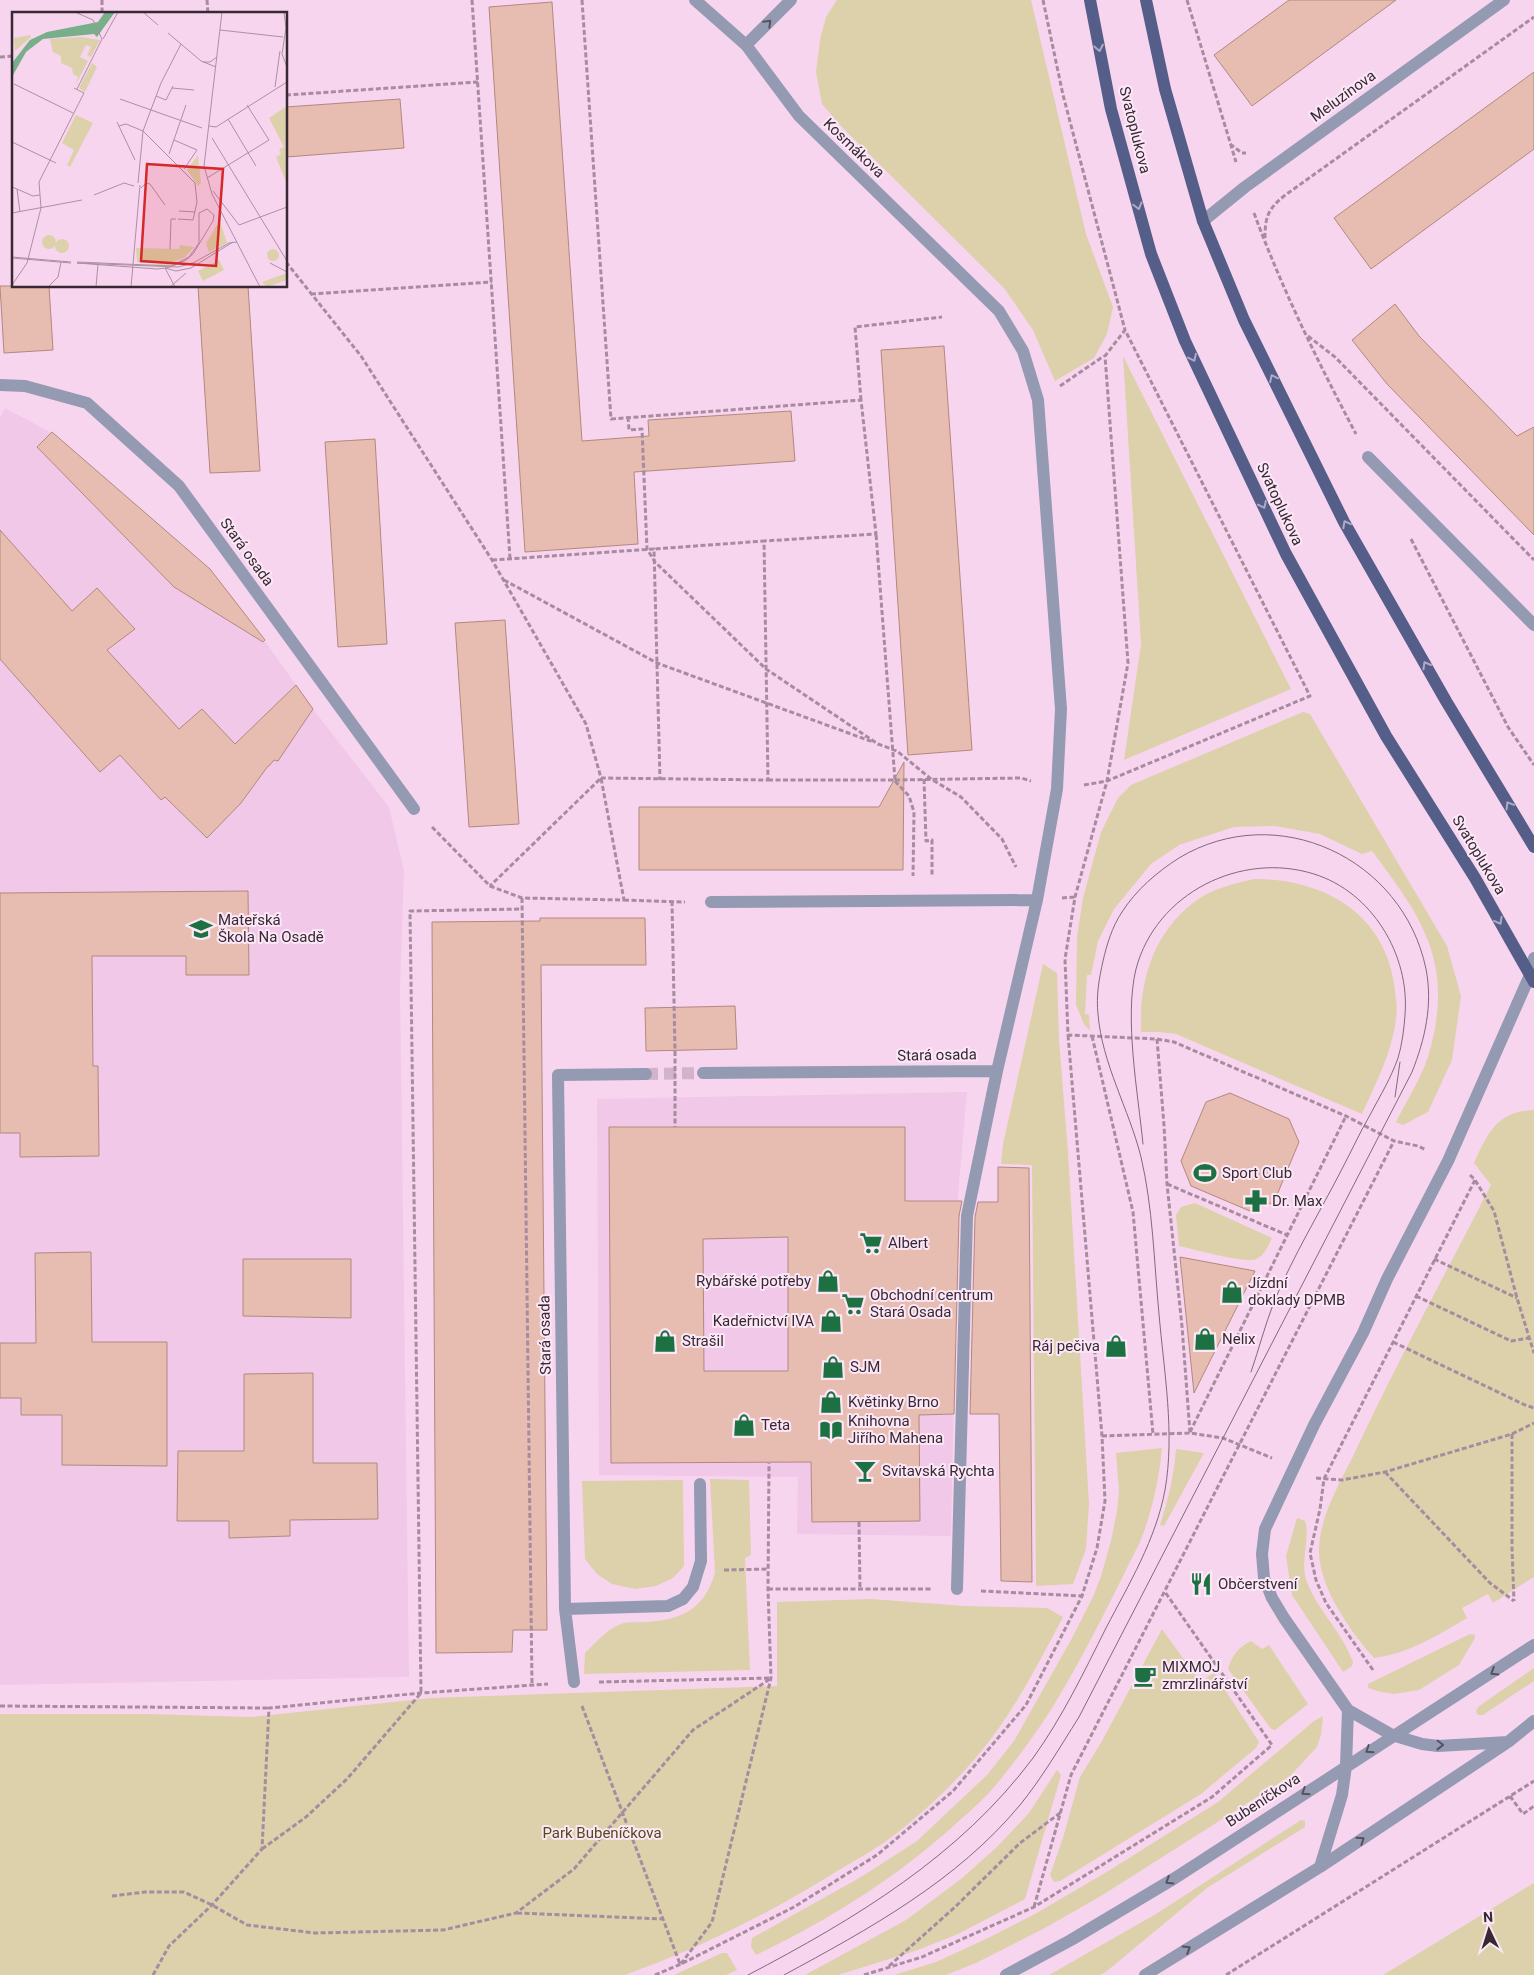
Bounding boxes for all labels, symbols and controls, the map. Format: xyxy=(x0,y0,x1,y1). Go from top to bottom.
inset map xyxy=(12,12,288,288)
one-way arrow xyxy=(763,19,772,28)
one-way arrow xyxy=(1094,43,1104,52)
street label: Meluzínova xyxy=(1307,66,1379,126)
street label: Svatoplukova xyxy=(1115,85,1155,175)
street label: Kosmákova xyxy=(820,114,888,182)
one-way arrow xyxy=(1132,201,1142,209)
one-way arrow xyxy=(1187,353,1197,362)
one-way arrow xyxy=(1269,375,1279,384)
street label: Svatoplukova xyxy=(1253,460,1307,548)
one-way arrow xyxy=(1256,500,1267,509)
street label: Stará osada xyxy=(216,514,278,590)
one-way arrow xyxy=(1342,520,1352,529)
one-way arrow xyxy=(1422,662,1432,671)
one-way arrow xyxy=(1505,801,1515,810)
street label: Svatoplukova xyxy=(1448,812,1510,898)
place label: Mateřská Škola Na Osadě xyxy=(218,911,324,946)
one-way arrow xyxy=(1493,915,1503,924)
school or university icon: Mateřská Škola Na Osadě xyxy=(188,916,214,942)
street label: Stará osada xyxy=(897,1045,977,1065)
sports icon: Sport Club xyxy=(1192,1160,1218,1186)
place label: Sport Club xyxy=(1222,1164,1292,1182)
pharmacy icon: Dr. Max xyxy=(1243,1188,1269,1214)
place label: Dr. Max xyxy=(1272,1192,1323,1210)
supermarket icon: Albert xyxy=(858,1230,884,1256)
place label: Albert xyxy=(888,1234,928,1252)
shop icon: Rybářské potřeby xyxy=(815,1268,841,1294)
place label: Rybářské potřeby xyxy=(696,1272,811,1290)
place label: Jízdní doklady DPMB xyxy=(1248,1274,1345,1309)
shop icon: Jízdní doklady DPMB xyxy=(1219,1279,1245,1305)
place label: Obchodní centrum Stará Osada xyxy=(870,1286,993,1321)
supermarket icon: Obchodní centrum Stará Osada xyxy=(840,1291,866,1317)
street label: Stará osada xyxy=(535,1295,555,1375)
shop icon: Kadeřnictví IVA xyxy=(818,1308,844,1334)
place label: Kadeřnictví IVA xyxy=(713,1312,814,1330)
shop icon: Nelix xyxy=(1192,1326,1218,1352)
shop icon: Strašil xyxy=(652,1328,678,1354)
place label: Nelix xyxy=(1222,1330,1256,1348)
place label: Strašil xyxy=(682,1332,724,1350)
shop icon: Ráj pečiva xyxy=(1103,1333,1129,1359)
place label: Ráj pečiva xyxy=(1032,1337,1100,1355)
shop icon: SJM xyxy=(820,1354,846,1380)
place label: SJM xyxy=(850,1358,880,1376)
shop icon: Květinky Brno xyxy=(818,1389,844,1415)
place label: Květinky Brno xyxy=(848,1393,939,1411)
shop icon: Teta xyxy=(731,1412,757,1438)
place label: Knihovna Jiřího Mahena xyxy=(848,1412,943,1447)
place label: Teta xyxy=(761,1416,790,1434)
library icon: Knihovna Jiřího Mahena xyxy=(818,1417,844,1443)
bar icon: Svitavská Rychta xyxy=(852,1458,878,1484)
place label: Svitavská Rychta xyxy=(882,1462,995,1480)
restaurant icon: Občerstvení xyxy=(1188,1571,1214,1597)
place label: Občerstvení xyxy=(1218,1575,1299,1593)
place label: MIXMOJ zmrzlinářství xyxy=(1162,1658,1249,1693)
cafe icon: MIXMOJ zmrzlinářství xyxy=(1132,1663,1158,1689)
one-way arrow xyxy=(1490,1666,1499,1675)
one-way arrow xyxy=(1436,1740,1444,1750)
one-way arrow xyxy=(1366,1744,1375,1753)
street label: Bubeníčkova xyxy=(1222,1769,1304,1831)
one-way arrow xyxy=(1302,1785,1311,1795)
park label: Park Bubeníčkova xyxy=(542,1824,662,1842)
one-way arrow xyxy=(1355,1837,1364,1846)
one-way arrow xyxy=(1166,1874,1175,1884)
north arrow xyxy=(1464,1905,1514,1955)
text: N xyxy=(1483,1909,1494,1925)
one-way arrow xyxy=(1181,1946,1190,1956)

